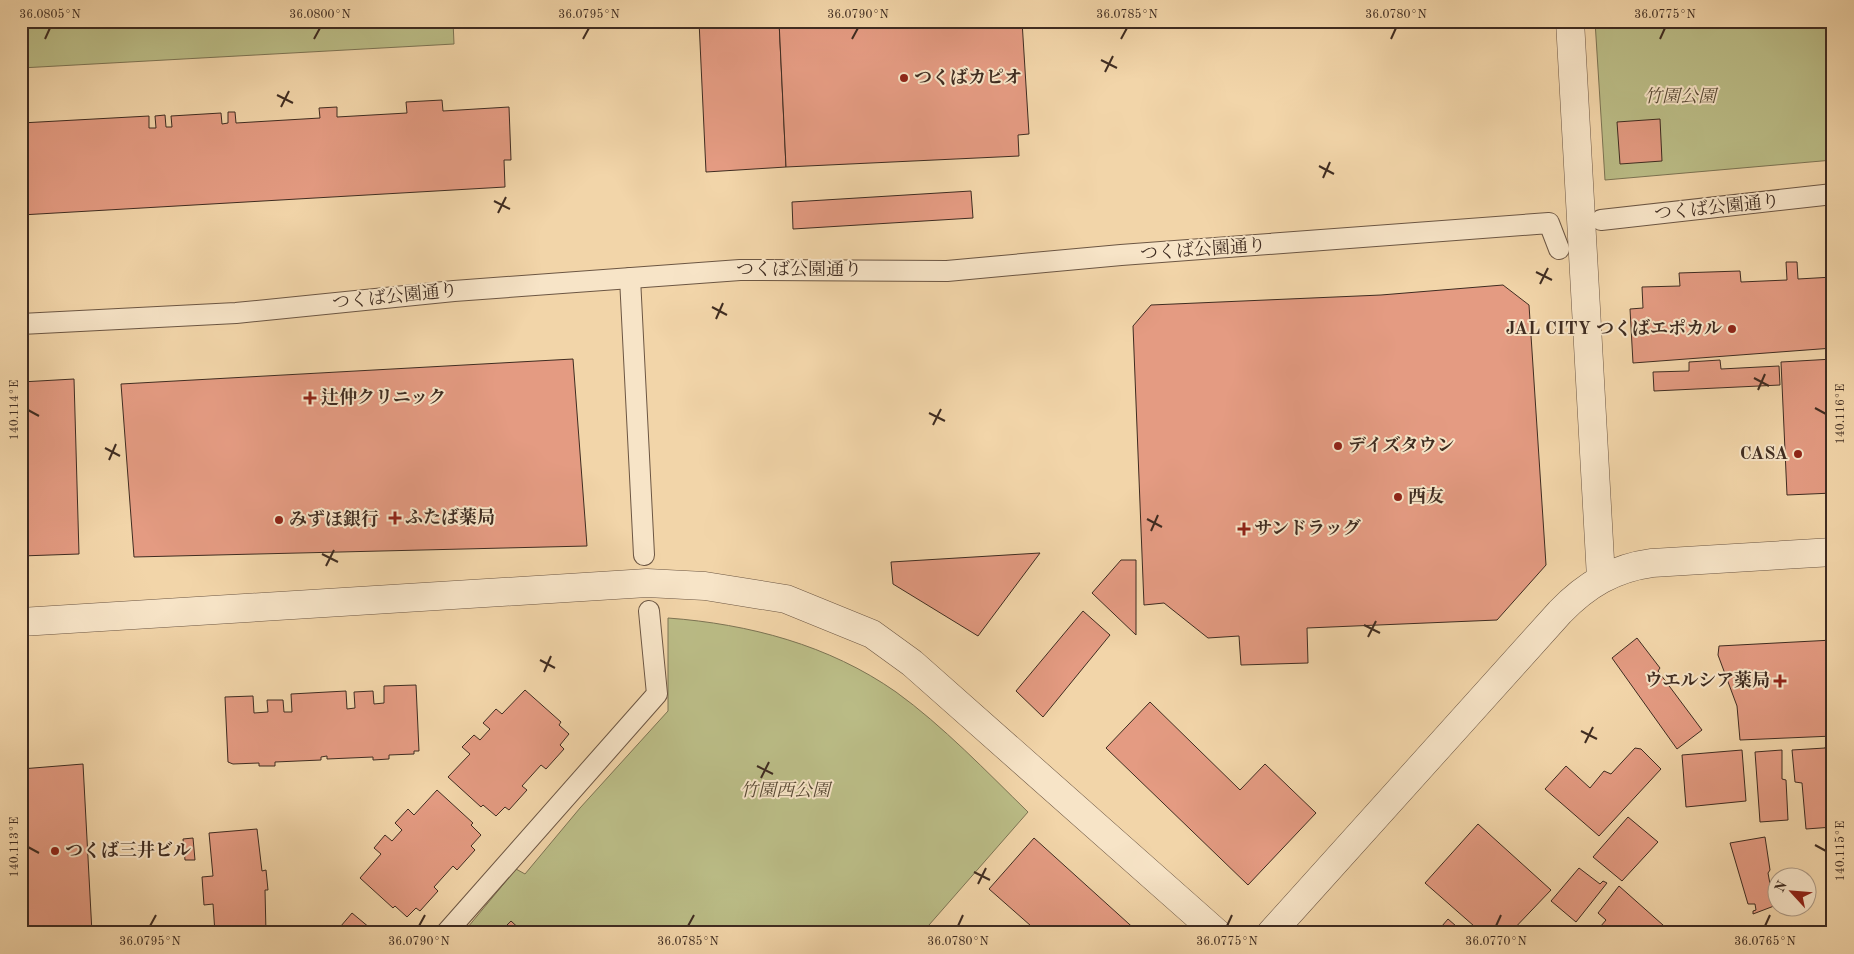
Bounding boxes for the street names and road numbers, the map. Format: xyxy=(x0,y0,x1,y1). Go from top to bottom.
street label: つくば公園通り xyxy=(1653,191,1781,224)
street label: つくば公園通り xyxy=(1139,236,1266,263)
street label: つくば公園通り xyxy=(736,260,862,279)
street label: つくば公園通り xyxy=(331,280,459,313)

